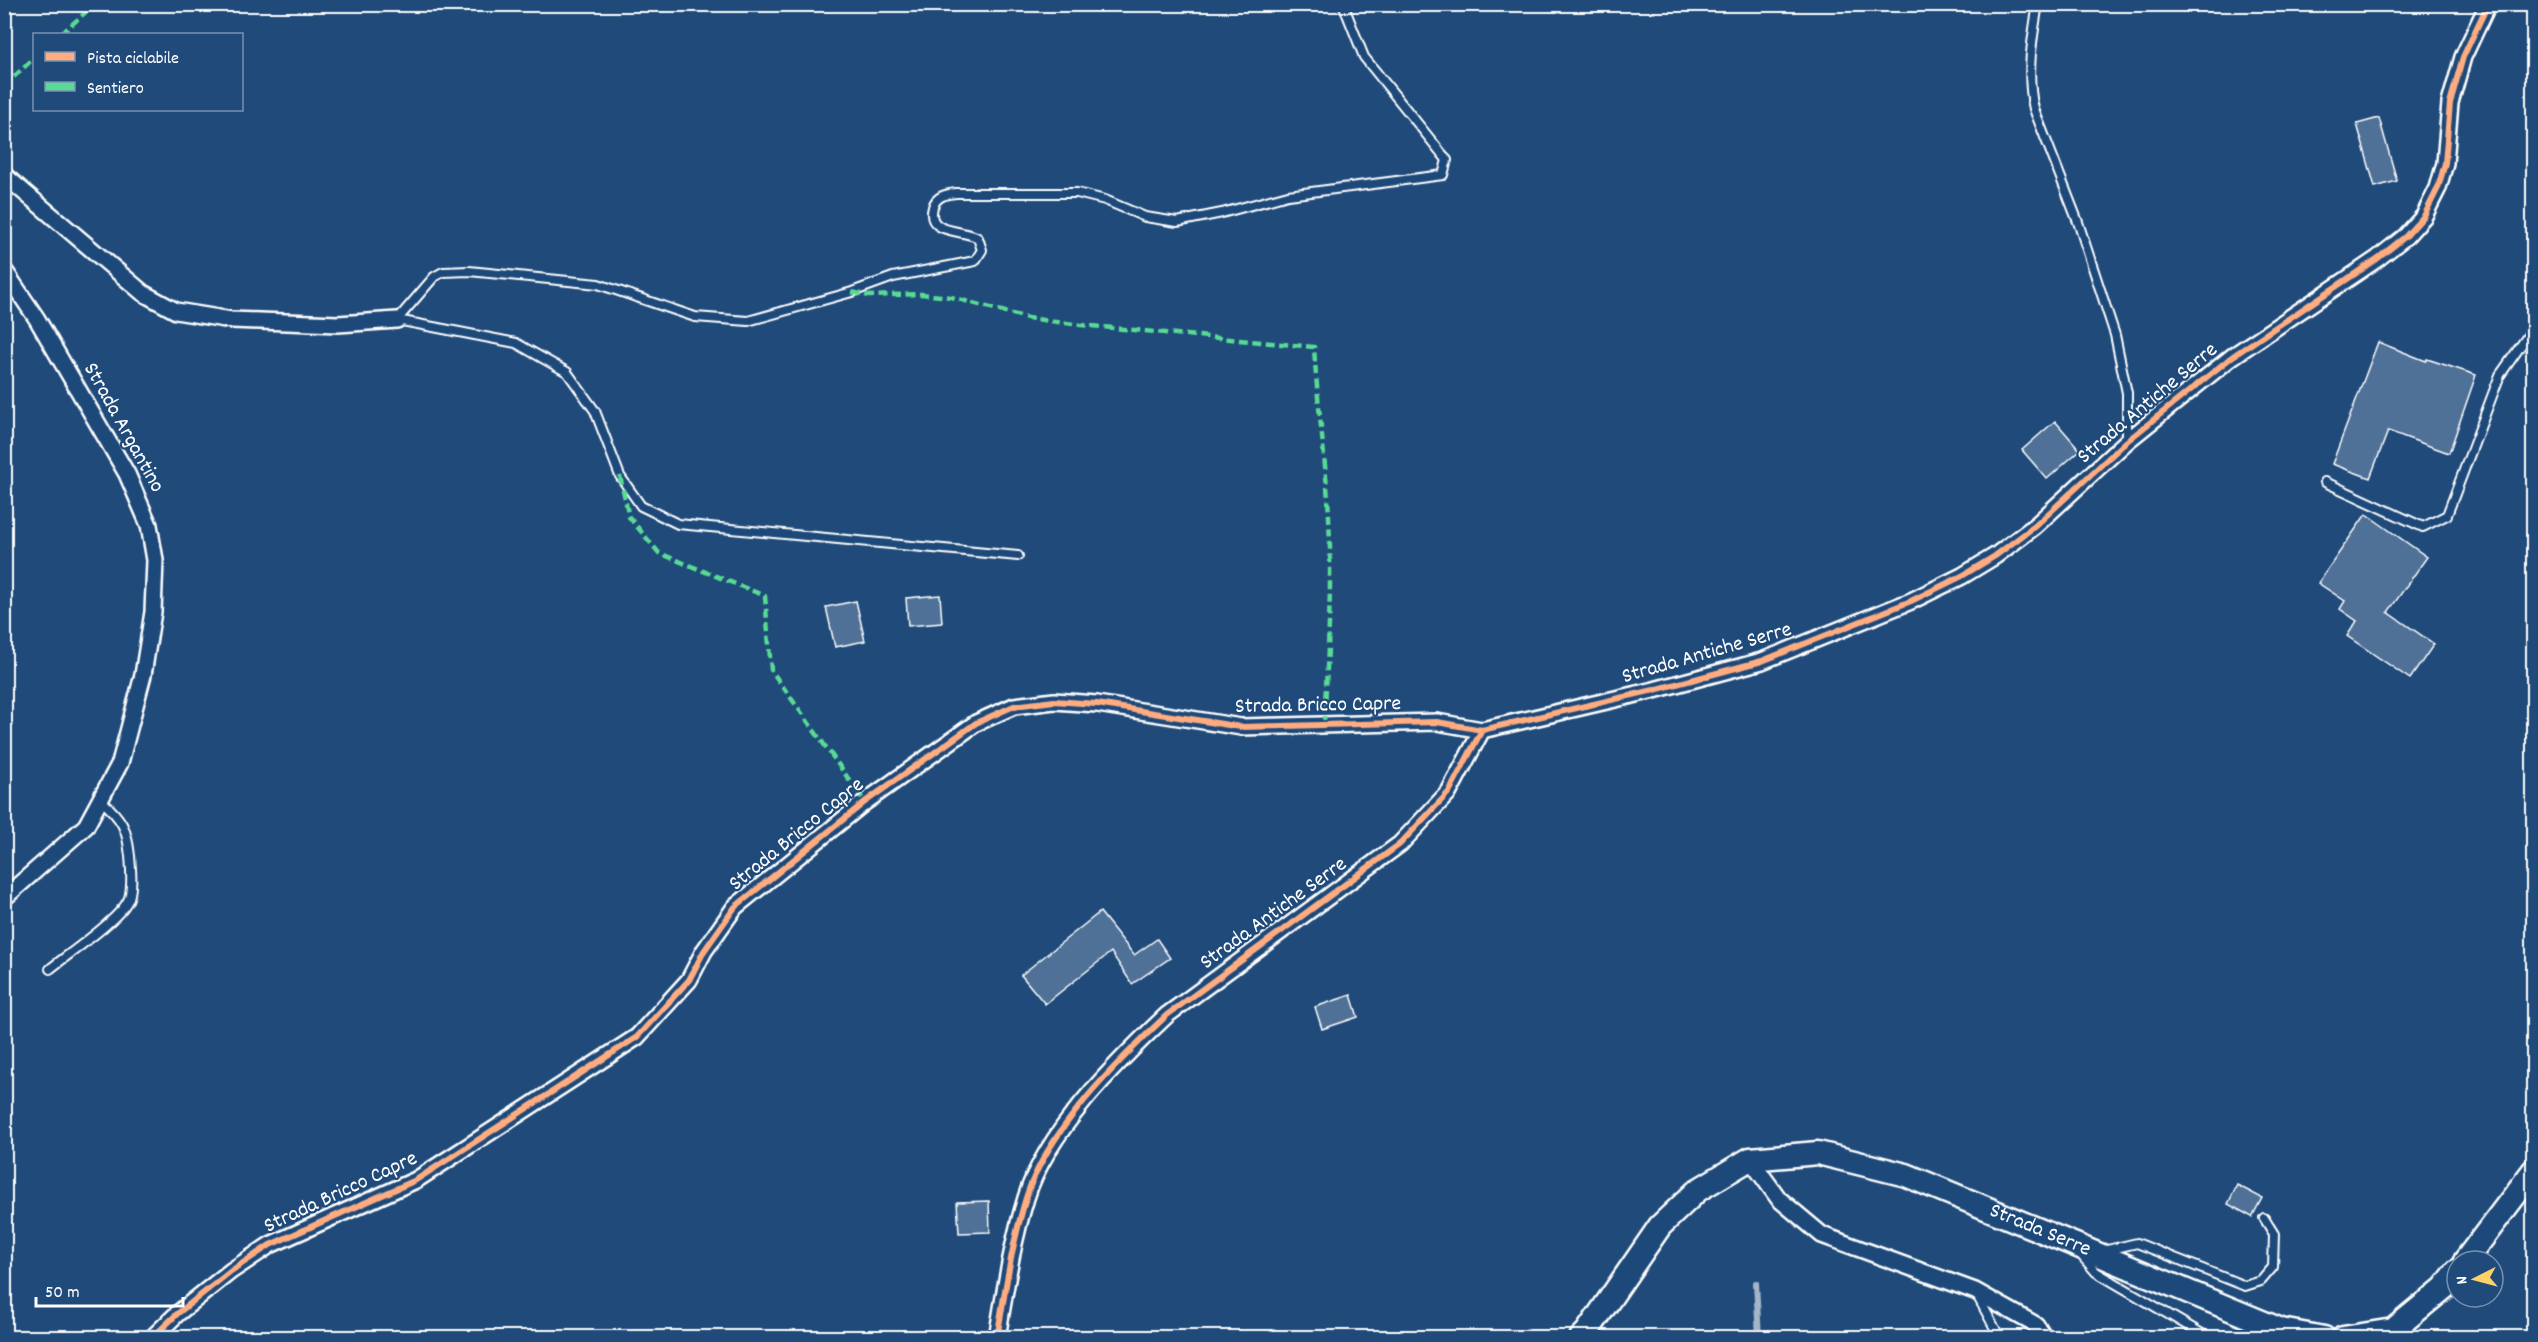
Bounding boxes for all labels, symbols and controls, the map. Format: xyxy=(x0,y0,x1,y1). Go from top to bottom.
legend xyxy=(33,33,243,111)
text: Pista ciclabile xyxy=(87,47,179,72)
text: Sentiero xyxy=(87,77,144,102)
street label: Strada Antiche Serre xyxy=(2071,336,2225,472)
street label: Strada Argantino xyxy=(74,357,172,499)
street label: Strada Antiche Serre xyxy=(1618,615,1796,693)
street label: Strada Bricco Capre xyxy=(1235,689,1401,723)
street label: Strada Bricco Capre xyxy=(723,771,871,899)
street label: Strada Antiche Serre xyxy=(1194,850,1354,978)
street label: Strada Bricco Capre xyxy=(259,1144,423,1242)
street label: Strada Serre xyxy=(1984,1196,2096,1265)
north arrow xyxy=(2445,1249,2505,1309)
scale bar xyxy=(36,1270,183,1308)
text: N xyxy=(2451,1275,2474,1285)
text: 50 m xyxy=(45,1281,80,1306)

